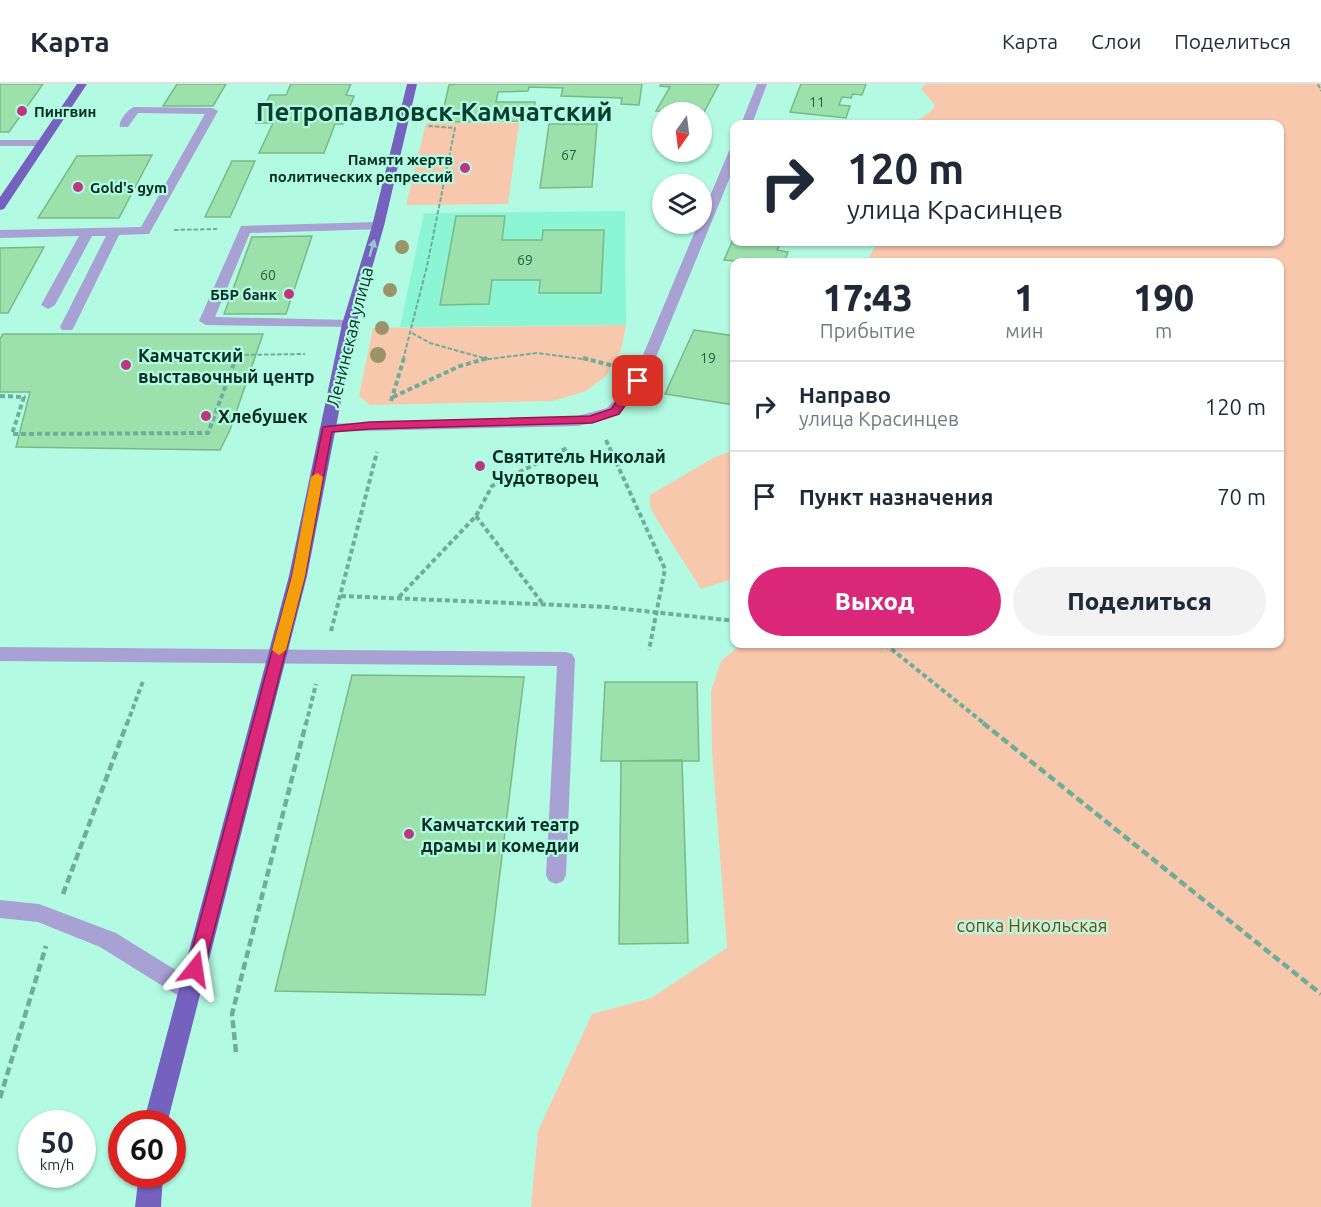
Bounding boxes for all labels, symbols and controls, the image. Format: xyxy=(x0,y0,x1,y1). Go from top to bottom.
text: Карта xyxy=(30,26,110,57)
text: Карта xyxy=(1002,29,1058,53)
text: Слои xyxy=(1091,29,1141,53)
text: Поделиться xyxy=(1174,29,1291,53)
house number: 11 xyxy=(809,94,825,110)
district label: Петропавловск-Камчатский xyxy=(256,97,612,126)
north arrow xyxy=(652,102,712,162)
map controls xyxy=(652,102,712,234)
place label: Пингвин xyxy=(34,103,96,120)
marker: Пингвин xyxy=(15,104,29,118)
icon: right xyxy=(748,144,826,222)
text: 120 m xyxy=(847,145,964,192)
house number: 67 xyxy=(561,147,577,163)
place label: Памяти жертв политических репрессий xyxy=(269,151,453,185)
marker: Памяти жертв политических репрессий xyxy=(458,161,472,175)
button: layers xyxy=(652,174,712,234)
place label: Gold's gym xyxy=(90,179,167,196)
marker: Gold's gym xyxy=(71,180,85,194)
text: улица Красинцев xyxy=(847,194,1063,224)
one-way arrow xyxy=(368,239,377,257)
house number: 69 xyxy=(517,252,533,268)
street label: Ленинская улица xyxy=(322,265,376,409)
house number: 60 xyxy=(260,267,276,283)
text: 17:43 xyxy=(823,277,913,318)
text: 1 xyxy=(1014,277,1035,318)
text: 190 xyxy=(1133,277,1194,318)
place label: ББР банк xyxy=(210,286,277,303)
marker: ББР банк xyxy=(282,287,296,301)
text: Прибытие xyxy=(820,319,916,342)
text: мин xyxy=(1005,319,1043,342)
text: m xyxy=(1155,319,1172,342)
place label: Камчатский выставочный центр xyxy=(138,345,315,386)
house number: 19 xyxy=(700,350,716,366)
pin xyxy=(612,355,663,406)
marker: Камчатский выставочный центр xyxy=(119,358,133,372)
icon: arrive xyxy=(621,364,654,397)
text: Направо xyxy=(799,382,891,407)
icon: right xyxy=(748,390,781,423)
text: 120 m xyxy=(1205,394,1266,419)
place label: Хлебушек xyxy=(218,406,309,426)
text: улица Красинцев xyxy=(799,407,959,430)
marker: Хлебушек xyxy=(199,409,213,423)
place label: Святитель Николай Чудотворец xyxy=(492,446,666,487)
marker: Святитель Николай Чудотворец xyxy=(473,459,487,473)
icon: arrive xyxy=(748,480,781,513)
text: Пункт назначения xyxy=(799,484,993,509)
text: 70 m xyxy=(1217,484,1266,509)
button: Выход xyxy=(748,567,1001,636)
button: Поделиться xyxy=(1013,567,1266,636)
place label: Камчатский театр драмы и комедии xyxy=(421,814,580,855)
marker: Камчатский театр драмы и комедии xyxy=(402,827,416,841)
park label: сопка Никольская xyxy=(957,915,1107,935)
position arrow xyxy=(163,937,227,1001)
speed limit sign: 60 xyxy=(108,1110,186,1188)
text: 50 xyxy=(40,1125,74,1159)
text: km/h xyxy=(40,1156,74,1173)

